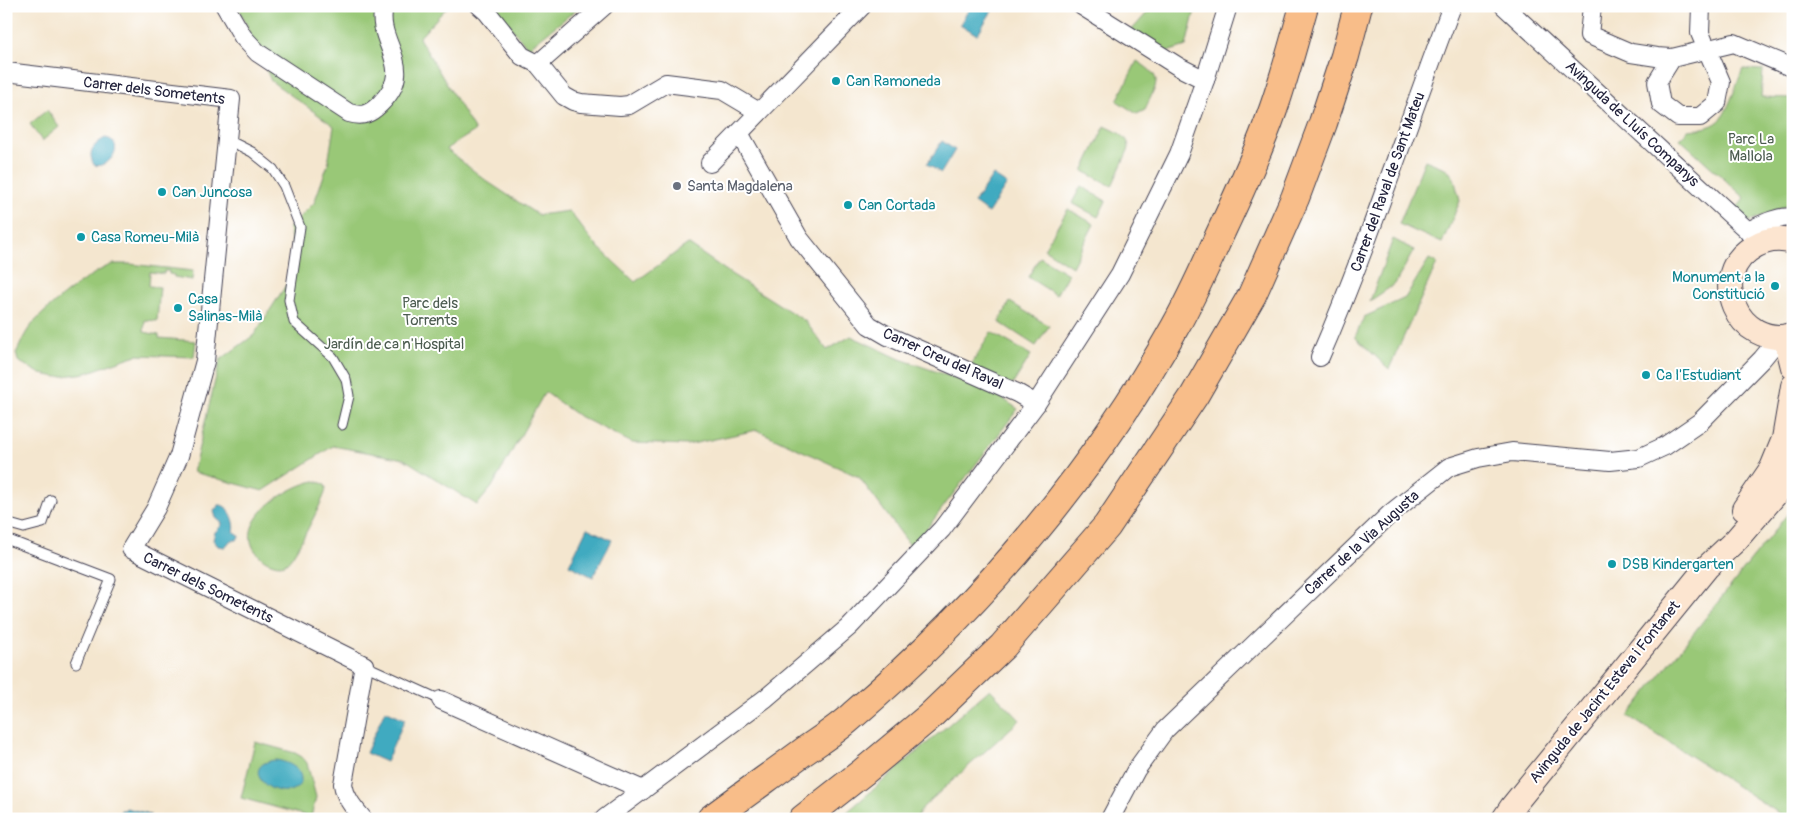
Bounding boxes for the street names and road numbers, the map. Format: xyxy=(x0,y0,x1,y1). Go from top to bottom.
street label: Avinguda de Lluís Companys xyxy=(1561,57,1703,191)
street label: Carrer dels Sometents xyxy=(82,73,226,109)
street label: Carrer del Raval de Sant Mateu xyxy=(1347,90,1429,274)
street label: Carrer Creu del Raval xyxy=(880,324,1006,394)
street label: Carrer de la Via Augusta xyxy=(1301,486,1423,600)
street label: Carrer dels Sometents xyxy=(140,548,276,628)
street label: Avinguda de Jacint Esteva i Fontanet xyxy=(1525,596,1685,787)

